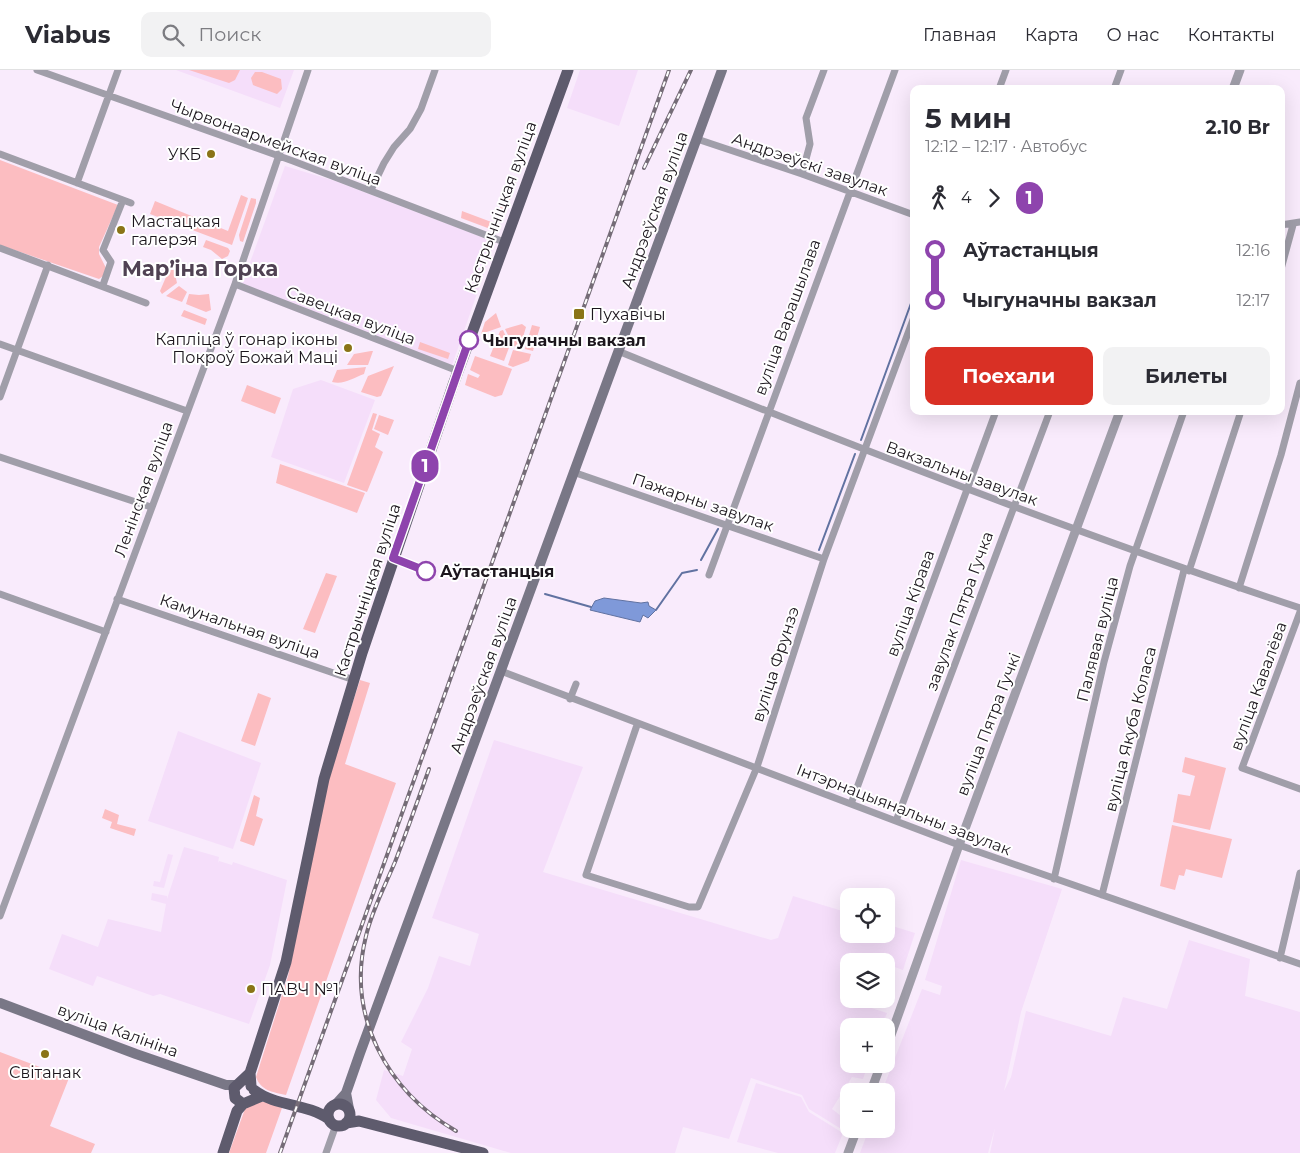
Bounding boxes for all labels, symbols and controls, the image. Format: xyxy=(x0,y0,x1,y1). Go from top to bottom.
search box xyxy=(141,12,491,57)
text: Viabus xyxy=(25,20,111,49)
icon: search xyxy=(159,21,187,49)
text: Поиск xyxy=(199,23,261,46)
text: Главная xyxy=(923,24,997,46)
text: Карта xyxy=(1025,24,1079,46)
text: О нас xyxy=(1107,24,1159,46)
text: Контакты xyxy=(1187,24,1275,46)
street label: Чырвонаармейская вуліца xyxy=(168,95,384,190)
text: 5 мин xyxy=(925,101,1012,135)
text: 2.10 Br xyxy=(1205,116,1270,139)
street label: Кастрычніцкая вуліца xyxy=(461,119,540,296)
street label: Андрэеўская вуліца xyxy=(617,129,692,291)
street label: Андрэеўскі завулак xyxy=(729,129,891,200)
text: 12:12 – 12:17 · Автобус xyxy=(925,137,1087,156)
place label: УКБ xyxy=(168,145,201,164)
marker: УКБ xyxy=(205,148,217,160)
icon: walk xyxy=(925,184,953,212)
icon: forward xyxy=(980,184,1008,212)
text: 1 xyxy=(1026,187,1033,209)
text: 4 xyxy=(961,188,972,207)
place label: Мастацкая галерэя xyxy=(131,212,221,249)
marker: Мастацкая галерэя xyxy=(115,224,127,236)
street label: вуліца Варашылава xyxy=(750,237,825,398)
text: Аўтастанцыя xyxy=(963,239,1099,262)
text: 12:16 xyxy=(1236,241,1270,260)
district label: Марʼіна Горка xyxy=(122,256,278,281)
street label: Савецкая вуліца xyxy=(284,282,418,349)
text: Чыгуначны вакзал xyxy=(963,289,1157,312)
text: 12:17 xyxy=(1237,291,1270,310)
place label: Пухавічы xyxy=(590,305,666,324)
marker: Пухавічы xyxy=(572,307,586,321)
place label: Капліца ў гонар іконы Покроў Божай Маці xyxy=(155,330,338,367)
marker: Чыгуначны вакзал xyxy=(459,330,479,350)
place label: Чыгуначны вакзал xyxy=(483,331,646,350)
marker: Капліца ў гонар іконы Покроў Божай Маці xyxy=(342,342,354,354)
button: Поехали xyxy=(925,347,1093,405)
button: Билеты xyxy=(1103,347,1270,405)
street label: Ленінская вуліца xyxy=(110,419,177,560)
street label: Вакзальны завулак xyxy=(883,437,1041,510)
line badge: 1 xyxy=(409,450,441,482)
text: 1 xyxy=(421,455,429,477)
street label: Пажарны завулак xyxy=(630,469,777,536)
street label: Кастрычніцкая вуліца xyxy=(330,501,405,679)
street label: завулак Пятра Гучка xyxy=(922,529,997,693)
street label: вуліца Кірава xyxy=(882,547,939,659)
marker: Аўтастанцыя xyxy=(416,561,436,581)
place label: Аўтастанцыя xyxy=(440,562,554,581)
street label: Палявая вуліца xyxy=(1073,575,1122,704)
street label: Камунальная вуліца xyxy=(157,590,322,663)
street label: Андрэеўская вуліца xyxy=(446,594,521,756)
street label: вуліца Фрунзэ xyxy=(748,604,803,724)
street label: вуліца Кавалёва xyxy=(1226,619,1291,753)
street label: вуліца Якуба Коласа xyxy=(1101,645,1160,814)
street label: вуліца Пятра Гучкі xyxy=(952,650,1024,798)
street label: Інтэрнацыянальны завулак xyxy=(794,760,1015,860)
map controls xyxy=(840,888,895,1138)
button: locate xyxy=(840,888,895,943)
button: layers xyxy=(840,953,895,1008)
place label: ПАВЧ №1 xyxy=(261,980,339,999)
marker: ПАВЧ №1 xyxy=(245,983,257,995)
street label: вуліца Калініна xyxy=(55,1000,181,1061)
button: + xyxy=(840,1018,895,1073)
marker: Світанак xyxy=(39,1048,51,1060)
place label: Світанак xyxy=(9,1063,82,1082)
button: − xyxy=(840,1083,895,1138)

